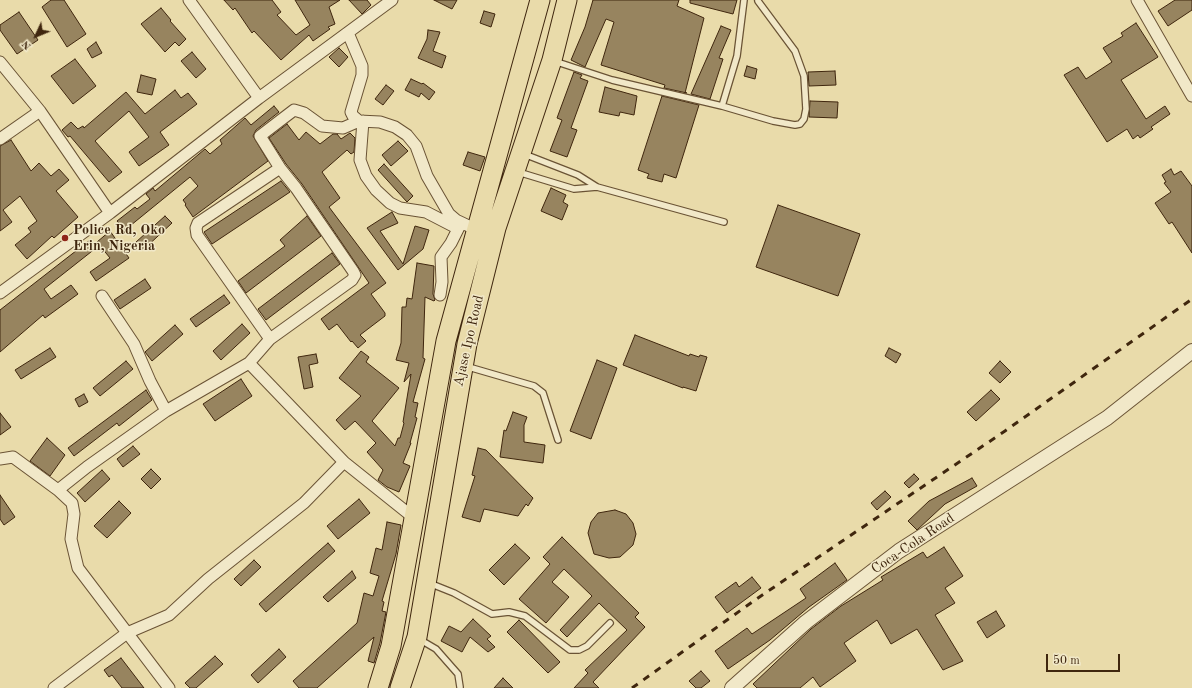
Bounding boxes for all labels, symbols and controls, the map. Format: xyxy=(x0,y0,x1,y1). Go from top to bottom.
north arrow xyxy=(16,16,56,56)
text: N xyxy=(20,38,34,52)
place label: Police Rd, Oko Erin, Nigeria xyxy=(73,222,165,254)
marker: Police Rd, Oko Erin, Nigeria xyxy=(60,233,70,243)
street label: Ajase Ipo Road xyxy=(450,294,488,388)
street label: Coca-Cola Road xyxy=(868,510,958,578)
scale bar xyxy=(1048,646,1122,672)
text: 50 m xyxy=(1053,655,1080,667)

